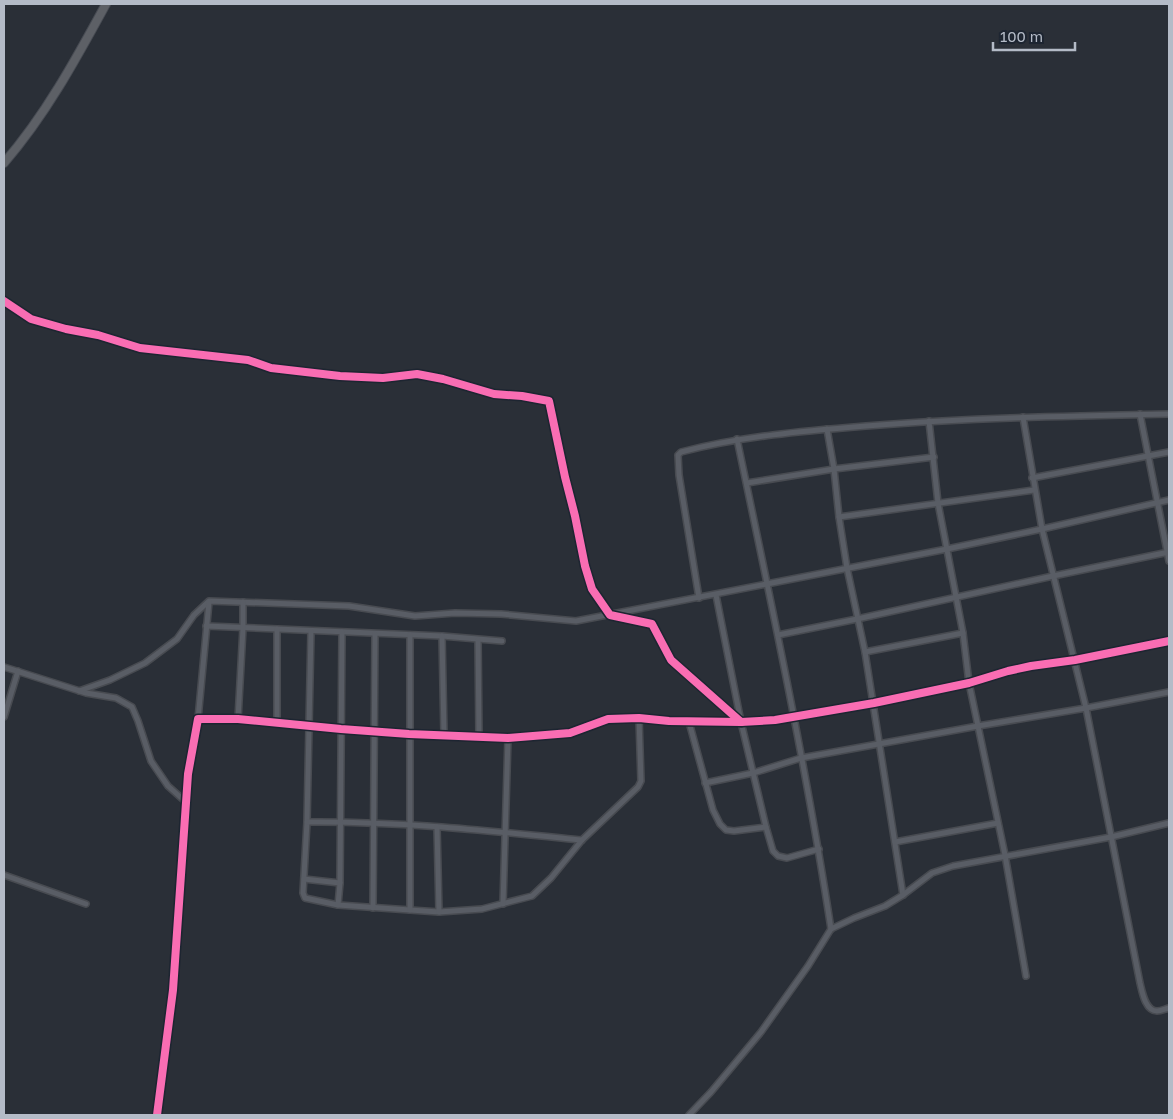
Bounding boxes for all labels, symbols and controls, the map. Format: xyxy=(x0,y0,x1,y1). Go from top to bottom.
scale bar xyxy=(993,20,1076,52)
text: 100 m xyxy=(1000,27,1043,45)

